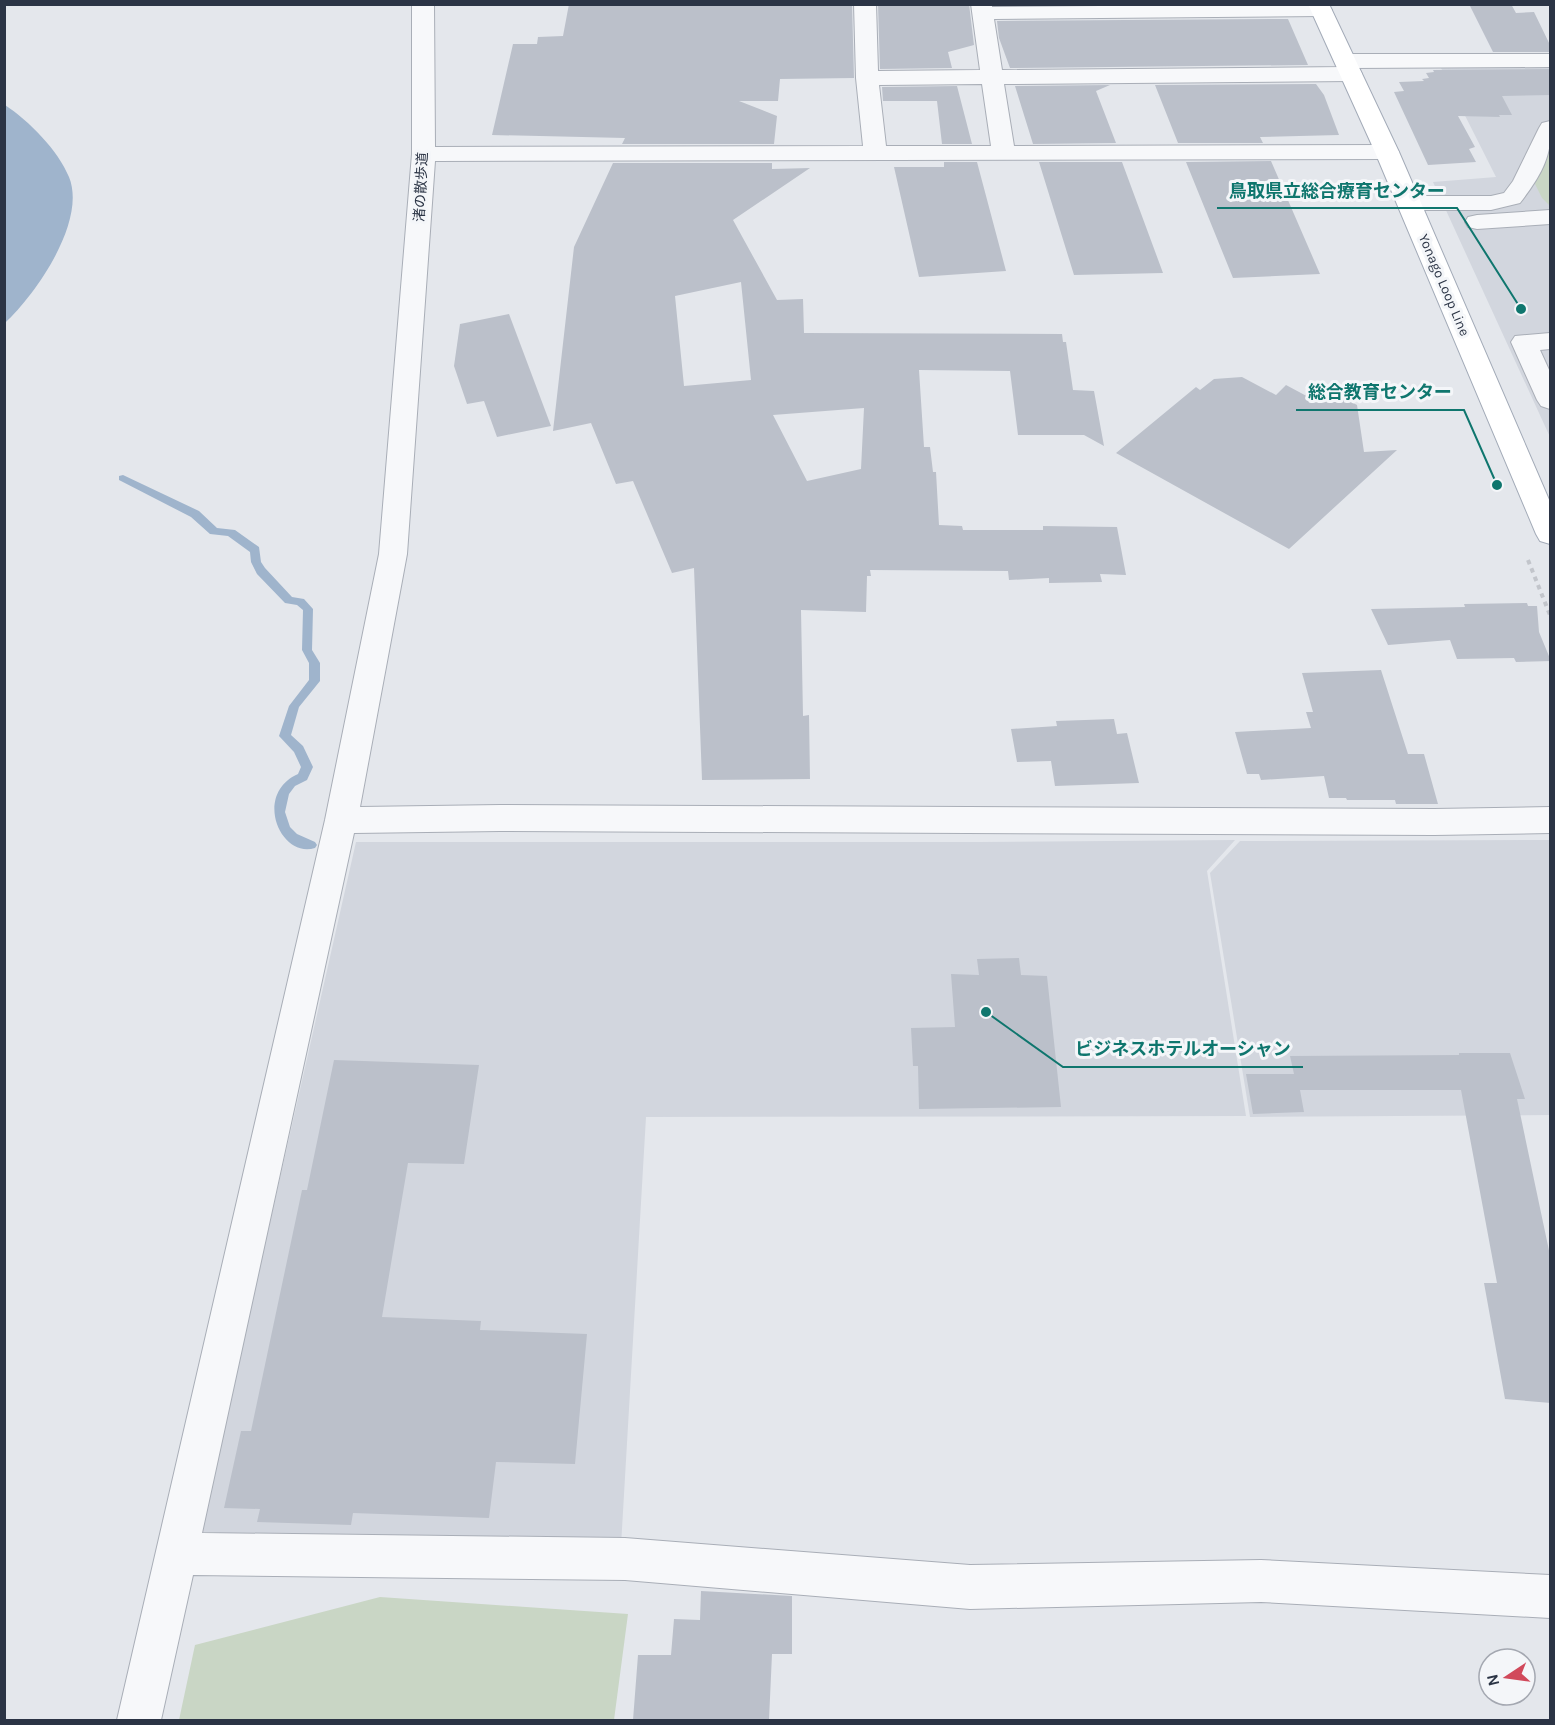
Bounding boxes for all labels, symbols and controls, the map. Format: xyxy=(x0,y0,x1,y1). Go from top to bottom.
street label: 渚の散歩道 xyxy=(411,152,431,222)
callout: 鳥取県立総合療育センター xyxy=(1217,172,1457,208)
text: 鳥取県立総合療育センター xyxy=(1229,180,1445,202)
street label: Yonago Loop Line xyxy=(1415,231,1473,339)
callout: 総合教育センター xyxy=(1296,374,1464,410)
text: 総合教育センター xyxy=(1308,381,1452,403)
callout: ビジネスホテルオーシャン xyxy=(1063,1031,1303,1067)
text: ビジネスホテルオーシャン xyxy=(1075,1038,1291,1060)
north arrow xyxy=(1477,1647,1537,1707)
text: N xyxy=(1482,1673,1503,1688)

